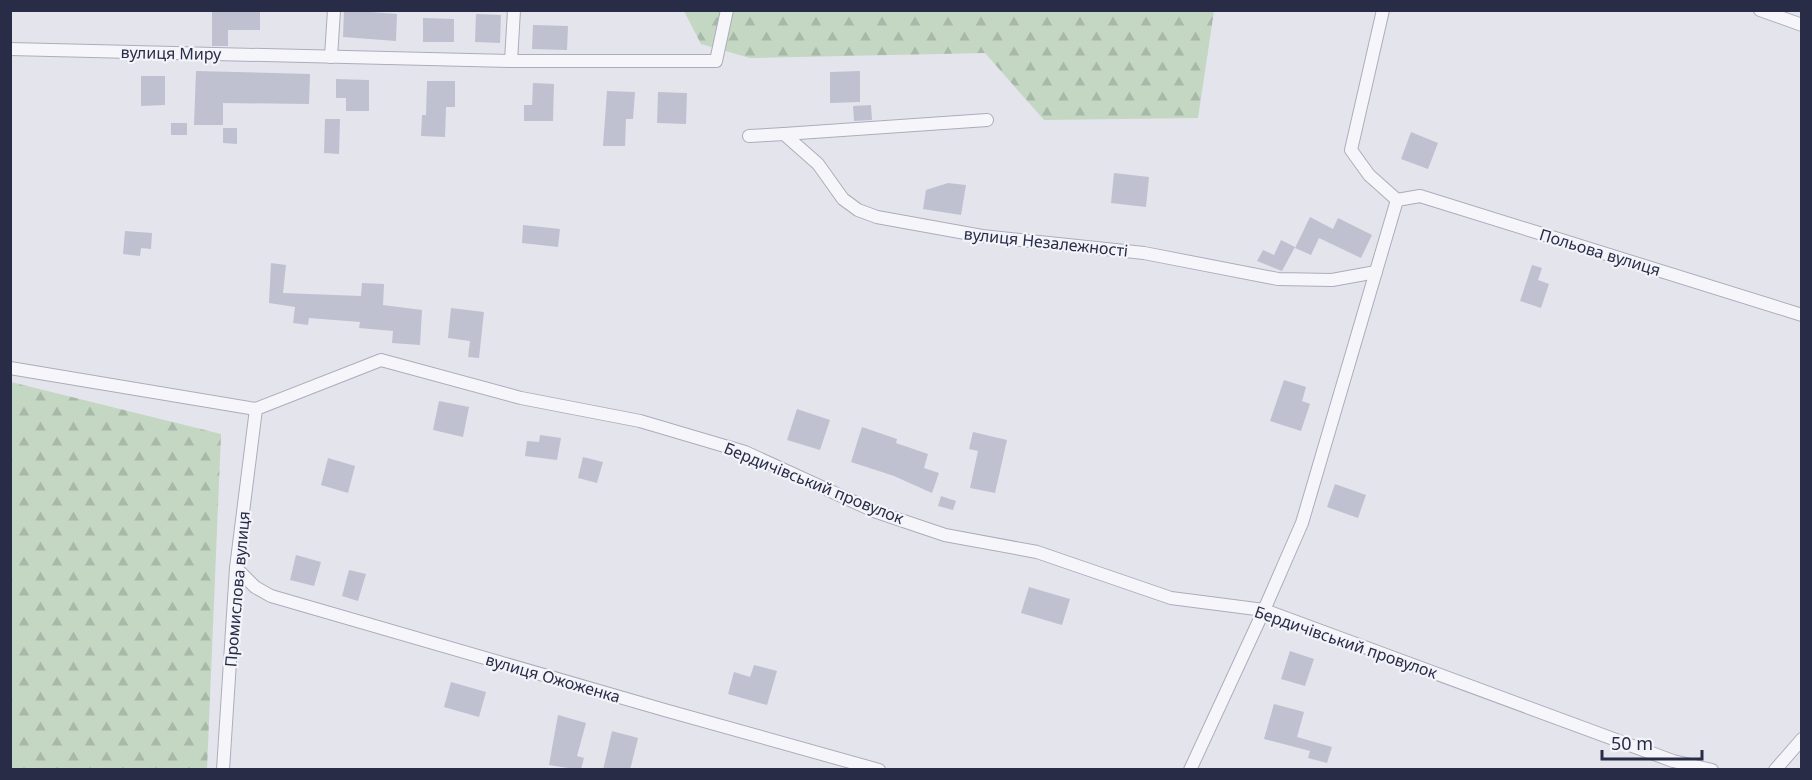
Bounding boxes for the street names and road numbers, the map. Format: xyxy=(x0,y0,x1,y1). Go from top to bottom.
street label: вулиця Миру xyxy=(121,41,222,65)
street label: вулиця Незалежності xyxy=(963,222,1129,262)
street label: Польова вулиця xyxy=(1537,223,1663,281)
street label: Бердичівський провулок xyxy=(721,437,908,529)
street label: Промислова вулиця xyxy=(219,510,255,668)
street label: Бердичівський провулок xyxy=(1252,600,1441,684)
street label: вулиця Ожоженка xyxy=(483,648,623,708)

